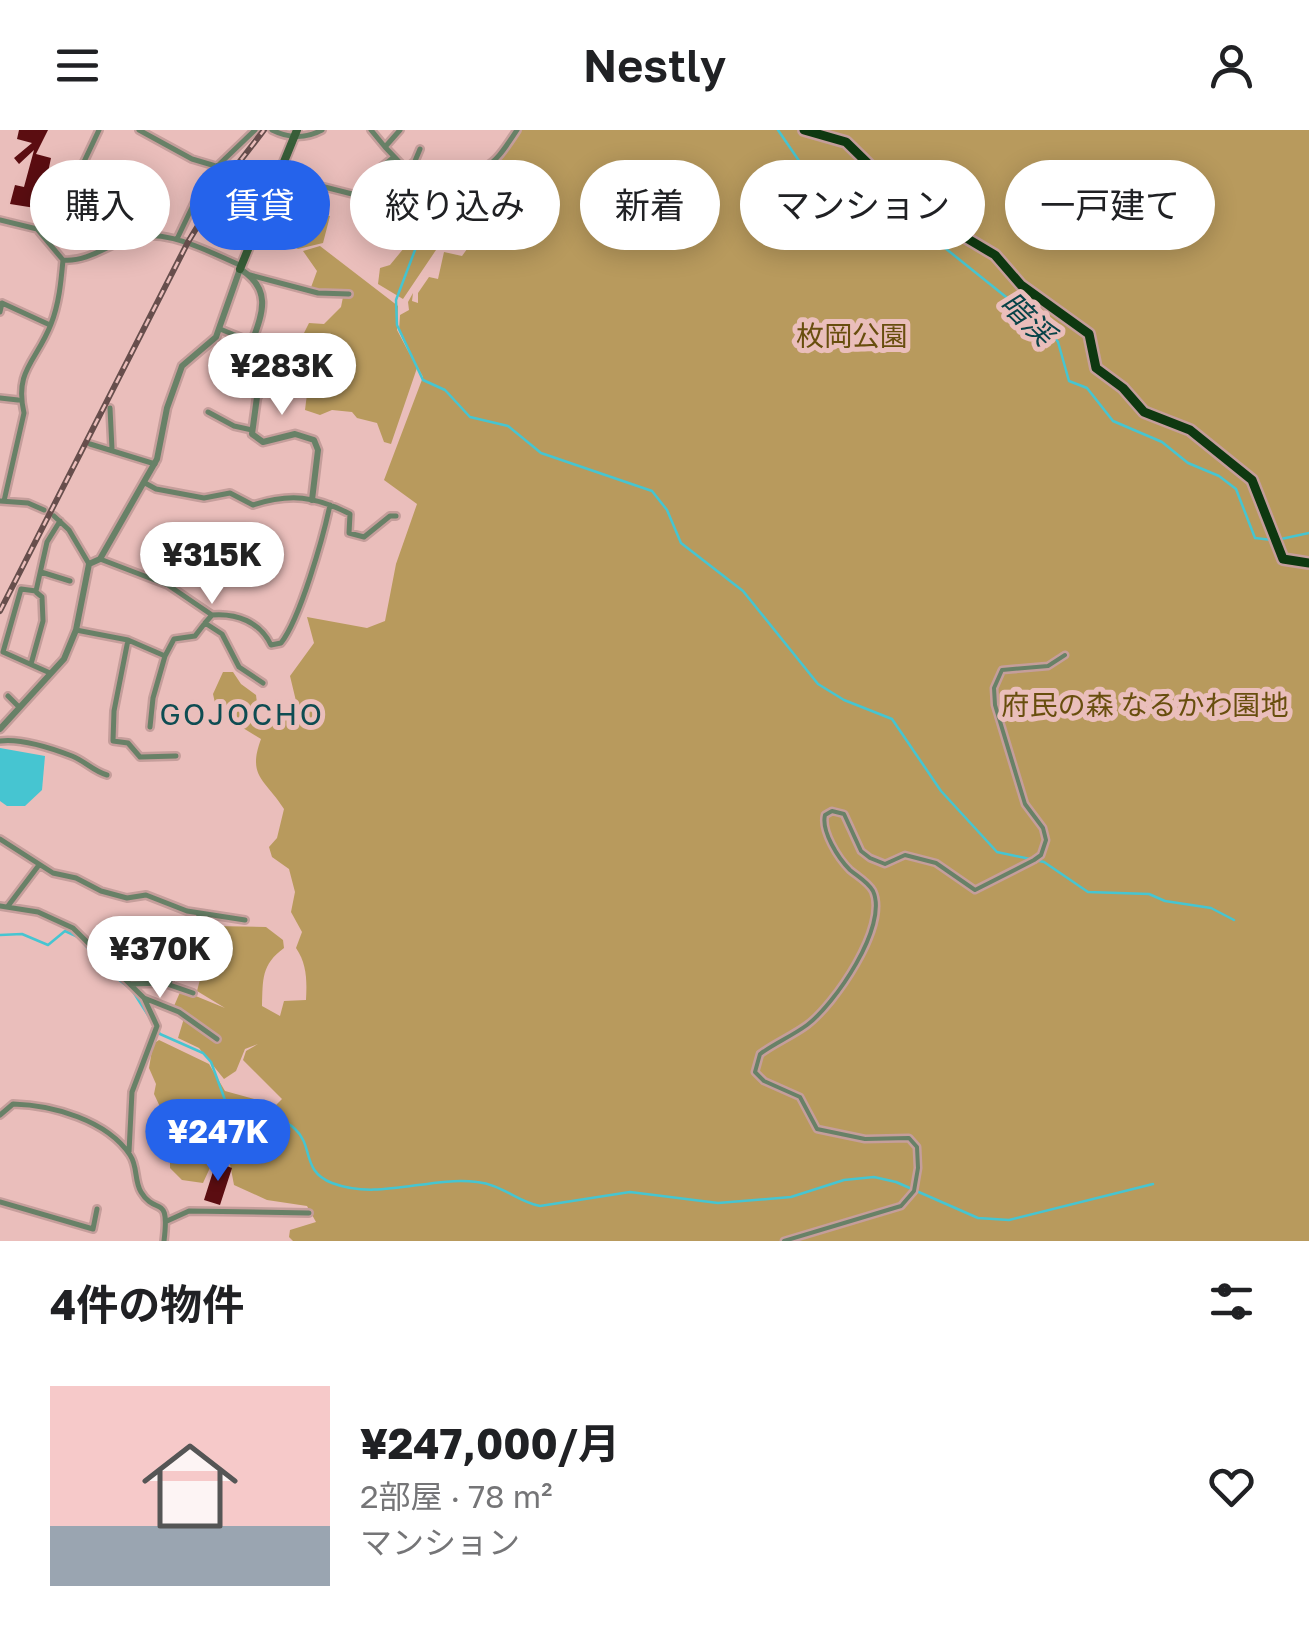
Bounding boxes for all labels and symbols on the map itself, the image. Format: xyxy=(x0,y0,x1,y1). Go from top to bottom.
water label: 暗渓 xyxy=(994,284,1065,355)
park label: 枚岡公園 xyxy=(796,319,908,352)
pin: ¥283K xyxy=(212,333,352,418)
pin: ¥315K xyxy=(142,522,282,607)
park label: 府民の森 なるかわ園地 xyxy=(1001,688,1289,721)
district label: GOJOCHO xyxy=(159,696,325,732)
pin: ¥370K xyxy=(90,916,230,1001)
pin: ¥247K xyxy=(148,1099,288,1184)

